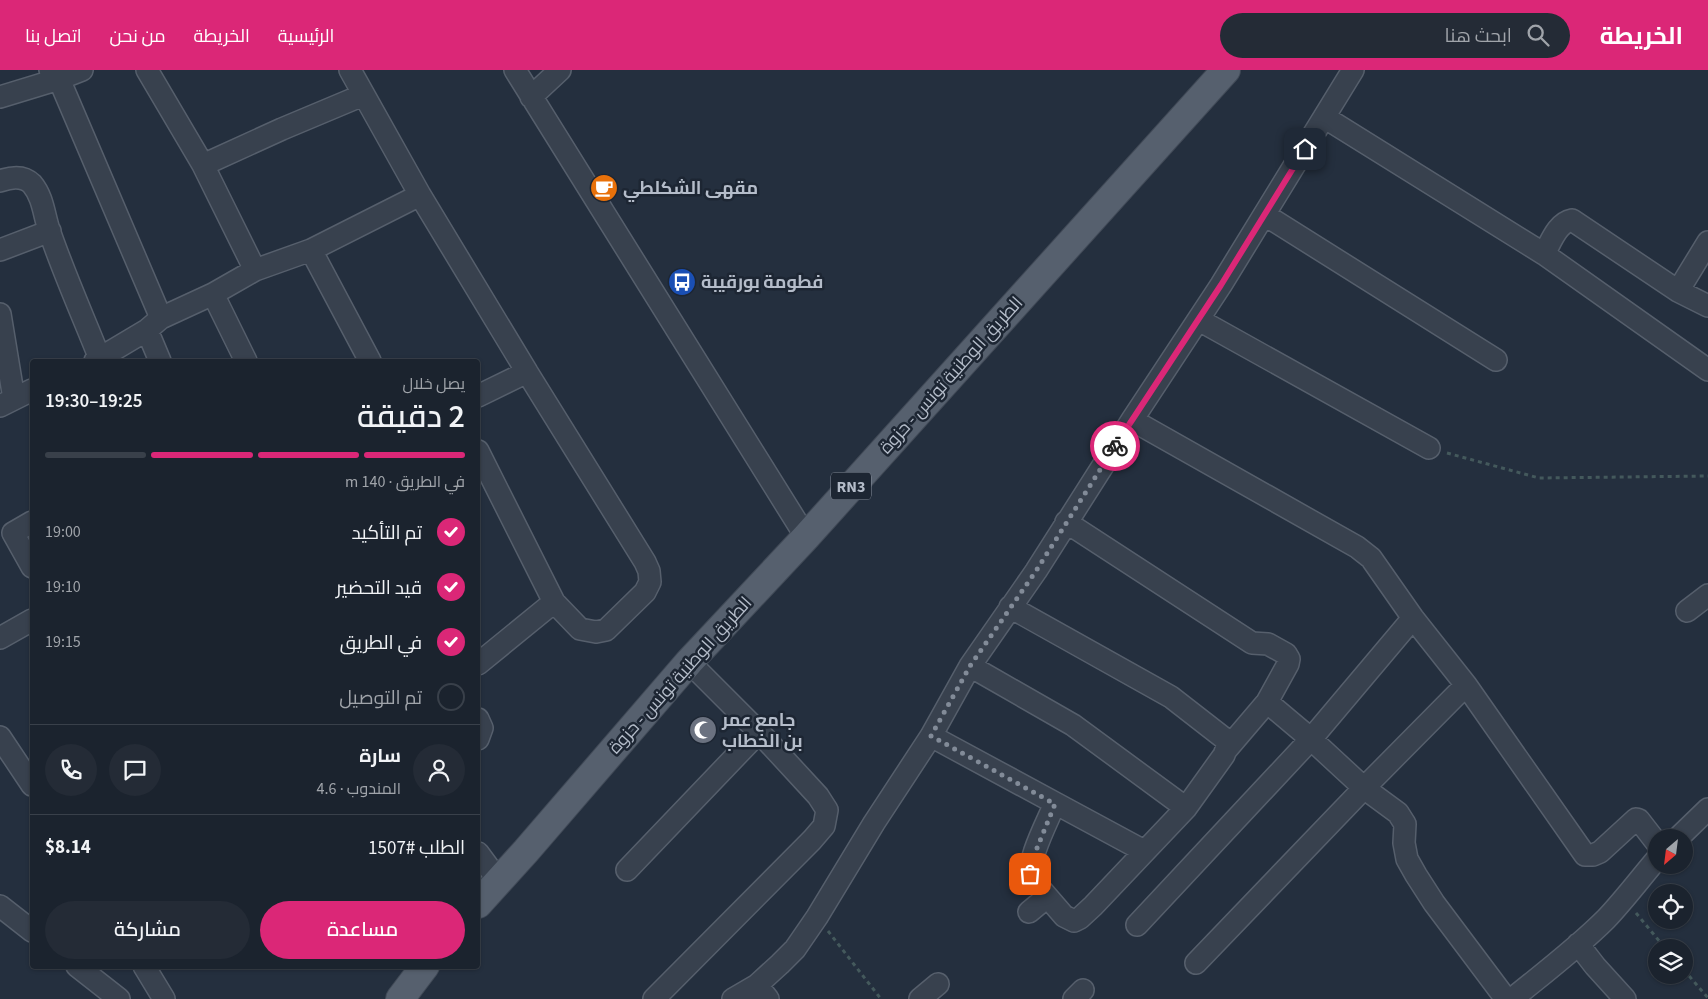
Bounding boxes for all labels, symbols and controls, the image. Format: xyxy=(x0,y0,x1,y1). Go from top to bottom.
search box xyxy=(1220,13,1570,58)
text: الخريطة xyxy=(1600,19,1683,54)
icon: search xyxy=(1524,21,1552,49)
text: ابحث هنا xyxy=(1445,23,1512,50)
text: اتصل بنا xyxy=(25,24,82,49)
text: من نحن xyxy=(110,24,166,49)
text: الخريطة xyxy=(194,24,250,49)
text: الرئيسية xyxy=(278,24,334,49)
pin xyxy=(1284,128,1326,170)
icon: home xyxy=(1291,135,1319,163)
cafe icon: مقهى الشكلطي xyxy=(589,173,619,203)
place label: مقهى الشكلطي xyxy=(623,176,758,203)
bus stop icon: فطومة بورقيبة xyxy=(667,267,697,297)
place label: فطومة بورقيبة xyxy=(701,270,823,295)
street label: الطريق الوطنية تونس - حزوة xyxy=(874,291,1029,459)
text: يصل خلال xyxy=(402,373,465,395)
text: 19:25–19:30 xyxy=(45,388,143,415)
text: 2 دقيقة xyxy=(357,394,465,440)
courier xyxy=(1090,421,1140,471)
icon: bike xyxy=(1101,432,1129,460)
text: في الطريق · 140 m xyxy=(345,471,465,493)
road number: RN3 xyxy=(831,472,871,500)
icon: check xyxy=(437,518,465,546)
text: تم التأكيد xyxy=(351,520,422,547)
text: 19:00 xyxy=(45,521,81,543)
icon: check xyxy=(437,573,465,601)
text: قيد التحضير xyxy=(336,575,422,602)
text: 19:10 xyxy=(45,576,81,598)
street label: الطريق الوطنية تونس - حزوة xyxy=(603,591,758,759)
icon: check xyxy=(437,628,465,656)
text: في الطريق xyxy=(340,630,422,657)
text: 19:15 xyxy=(45,631,81,653)
text: تم التوصيل xyxy=(339,685,422,712)
place label: جامع عمر بن الخطاب xyxy=(721,708,803,754)
mosque icon: جامع عمر بن الخطاب xyxy=(688,715,718,745)
text: سارة xyxy=(359,743,401,770)
button: phone xyxy=(45,744,97,796)
button: chat xyxy=(109,744,161,796)
button: person xyxy=(413,744,465,796)
text: المندوب · 4.6 xyxy=(317,778,401,800)
north arrow xyxy=(1648,829,1692,874)
map controls xyxy=(1648,829,1693,984)
text: $8.14 xyxy=(45,834,91,861)
text: الطلب #1507 xyxy=(368,835,465,862)
pin xyxy=(1009,853,1051,895)
icon: bag xyxy=(1016,860,1044,888)
button: locate xyxy=(1648,884,1693,929)
button: مشاركة xyxy=(45,901,250,959)
button: مساعدة xyxy=(260,901,465,959)
button: layers xyxy=(1648,939,1693,984)

